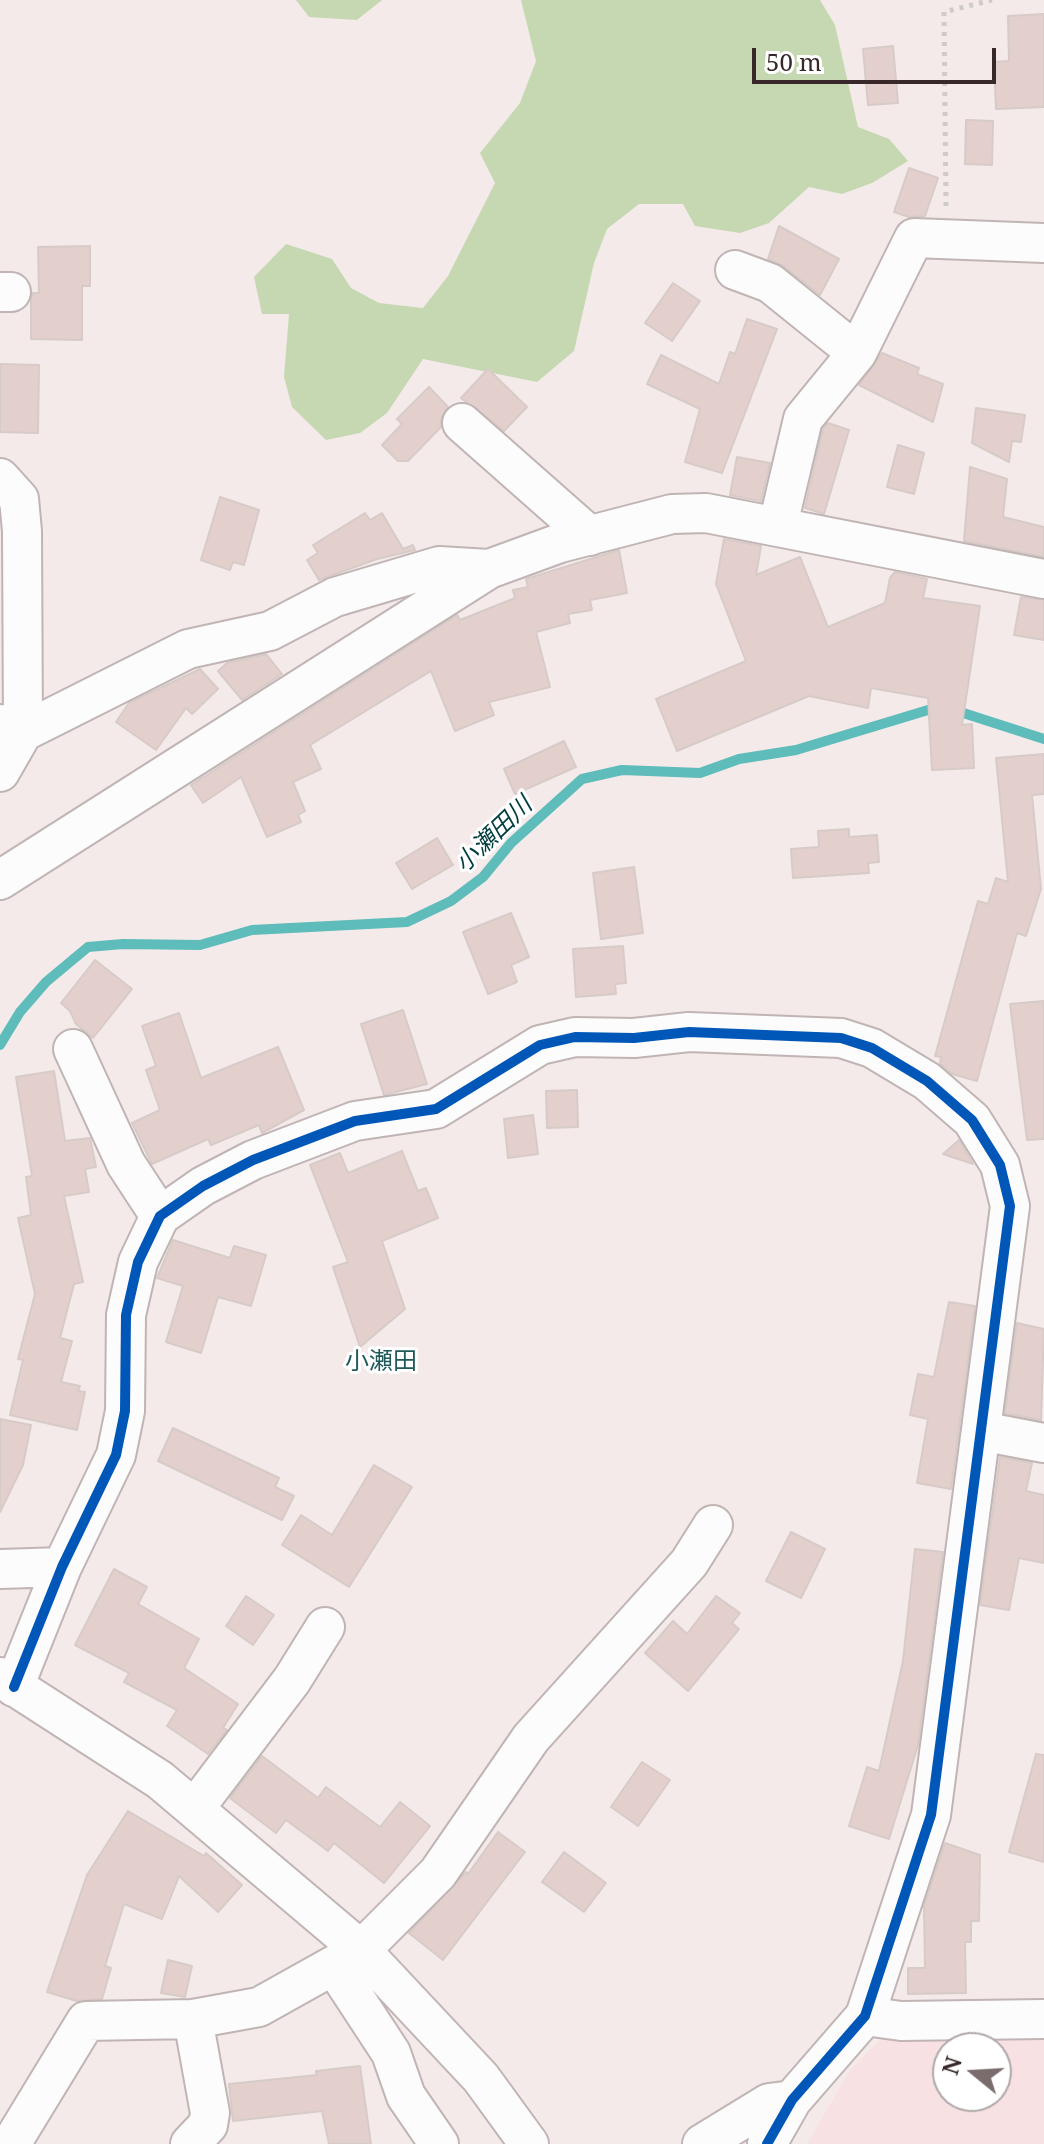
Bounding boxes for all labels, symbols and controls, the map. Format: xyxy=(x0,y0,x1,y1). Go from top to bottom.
scale bar xyxy=(756,32,1000,82)
text: 50 m xyxy=(766,45,822,78)
water label: 小瀬田川 xyxy=(449,791,539,879)
district label: 小瀬田 xyxy=(345,1348,417,1376)
north arrow xyxy=(932,2032,1012,2112)
text: N xyxy=(934,2052,968,2078)

